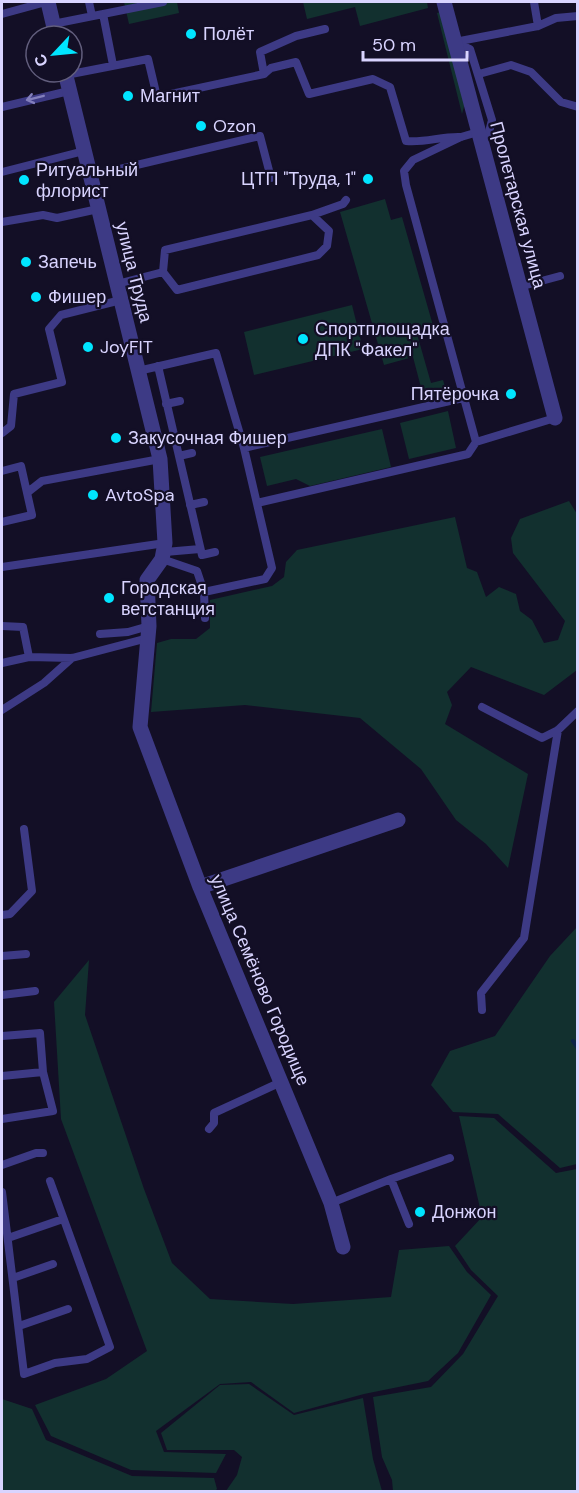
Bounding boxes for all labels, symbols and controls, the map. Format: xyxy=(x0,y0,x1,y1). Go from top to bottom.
place label: Полёт xyxy=(203,22,254,46)
north arrow xyxy=(24,24,84,84)
scale bar xyxy=(363,24,466,62)
marker: Полёт xyxy=(184,27,198,41)
text: 50 m xyxy=(372,33,416,57)
text: С xyxy=(29,50,53,70)
place label: Магнит xyxy=(140,84,200,108)
marker: Магнит xyxy=(121,89,135,103)
one-way arrow xyxy=(26,93,45,104)
place label: Ozon xyxy=(213,114,256,138)
marker: Ozon xyxy=(194,119,208,133)
street label: Пролетарская улица xyxy=(484,119,552,292)
place label: Ритуальный флорист xyxy=(36,158,138,203)
place label: ЦТП "Труда, 1" xyxy=(241,167,356,191)
marker: ЦТП "Труда, 1" xyxy=(361,172,375,186)
marker: Ритуальный флорист xyxy=(17,173,31,187)
street label: улица Труда xyxy=(110,219,158,326)
place label: Запечь xyxy=(38,250,97,274)
marker: Запечь xyxy=(19,255,33,269)
place label: Фишер xyxy=(48,285,106,309)
marker: Фишер xyxy=(29,290,43,304)
place label: Спортплощадка ДПК "Факел" xyxy=(315,317,451,362)
marker: Спортплощадка ДПК "Факел" xyxy=(296,332,310,346)
place label: JoyFIT xyxy=(100,335,153,359)
marker: JoyFIT xyxy=(81,340,95,354)
place label: Пятёрочка xyxy=(411,382,500,406)
marker: Пятёрочка xyxy=(504,387,518,401)
place label: Закусочная Фишер xyxy=(128,426,287,450)
marker: Закусочная Фишер xyxy=(109,431,123,445)
place label: AvtoSpa xyxy=(105,483,175,507)
marker: AvtoSpa xyxy=(86,488,100,502)
place label: Городская ветстанция xyxy=(121,576,215,621)
marker: Городская ветстанция xyxy=(102,591,116,605)
street label: улица Семёново Городище xyxy=(205,871,315,1089)
place label: Донжон xyxy=(432,1200,496,1224)
marker: Донжон xyxy=(413,1205,427,1219)

